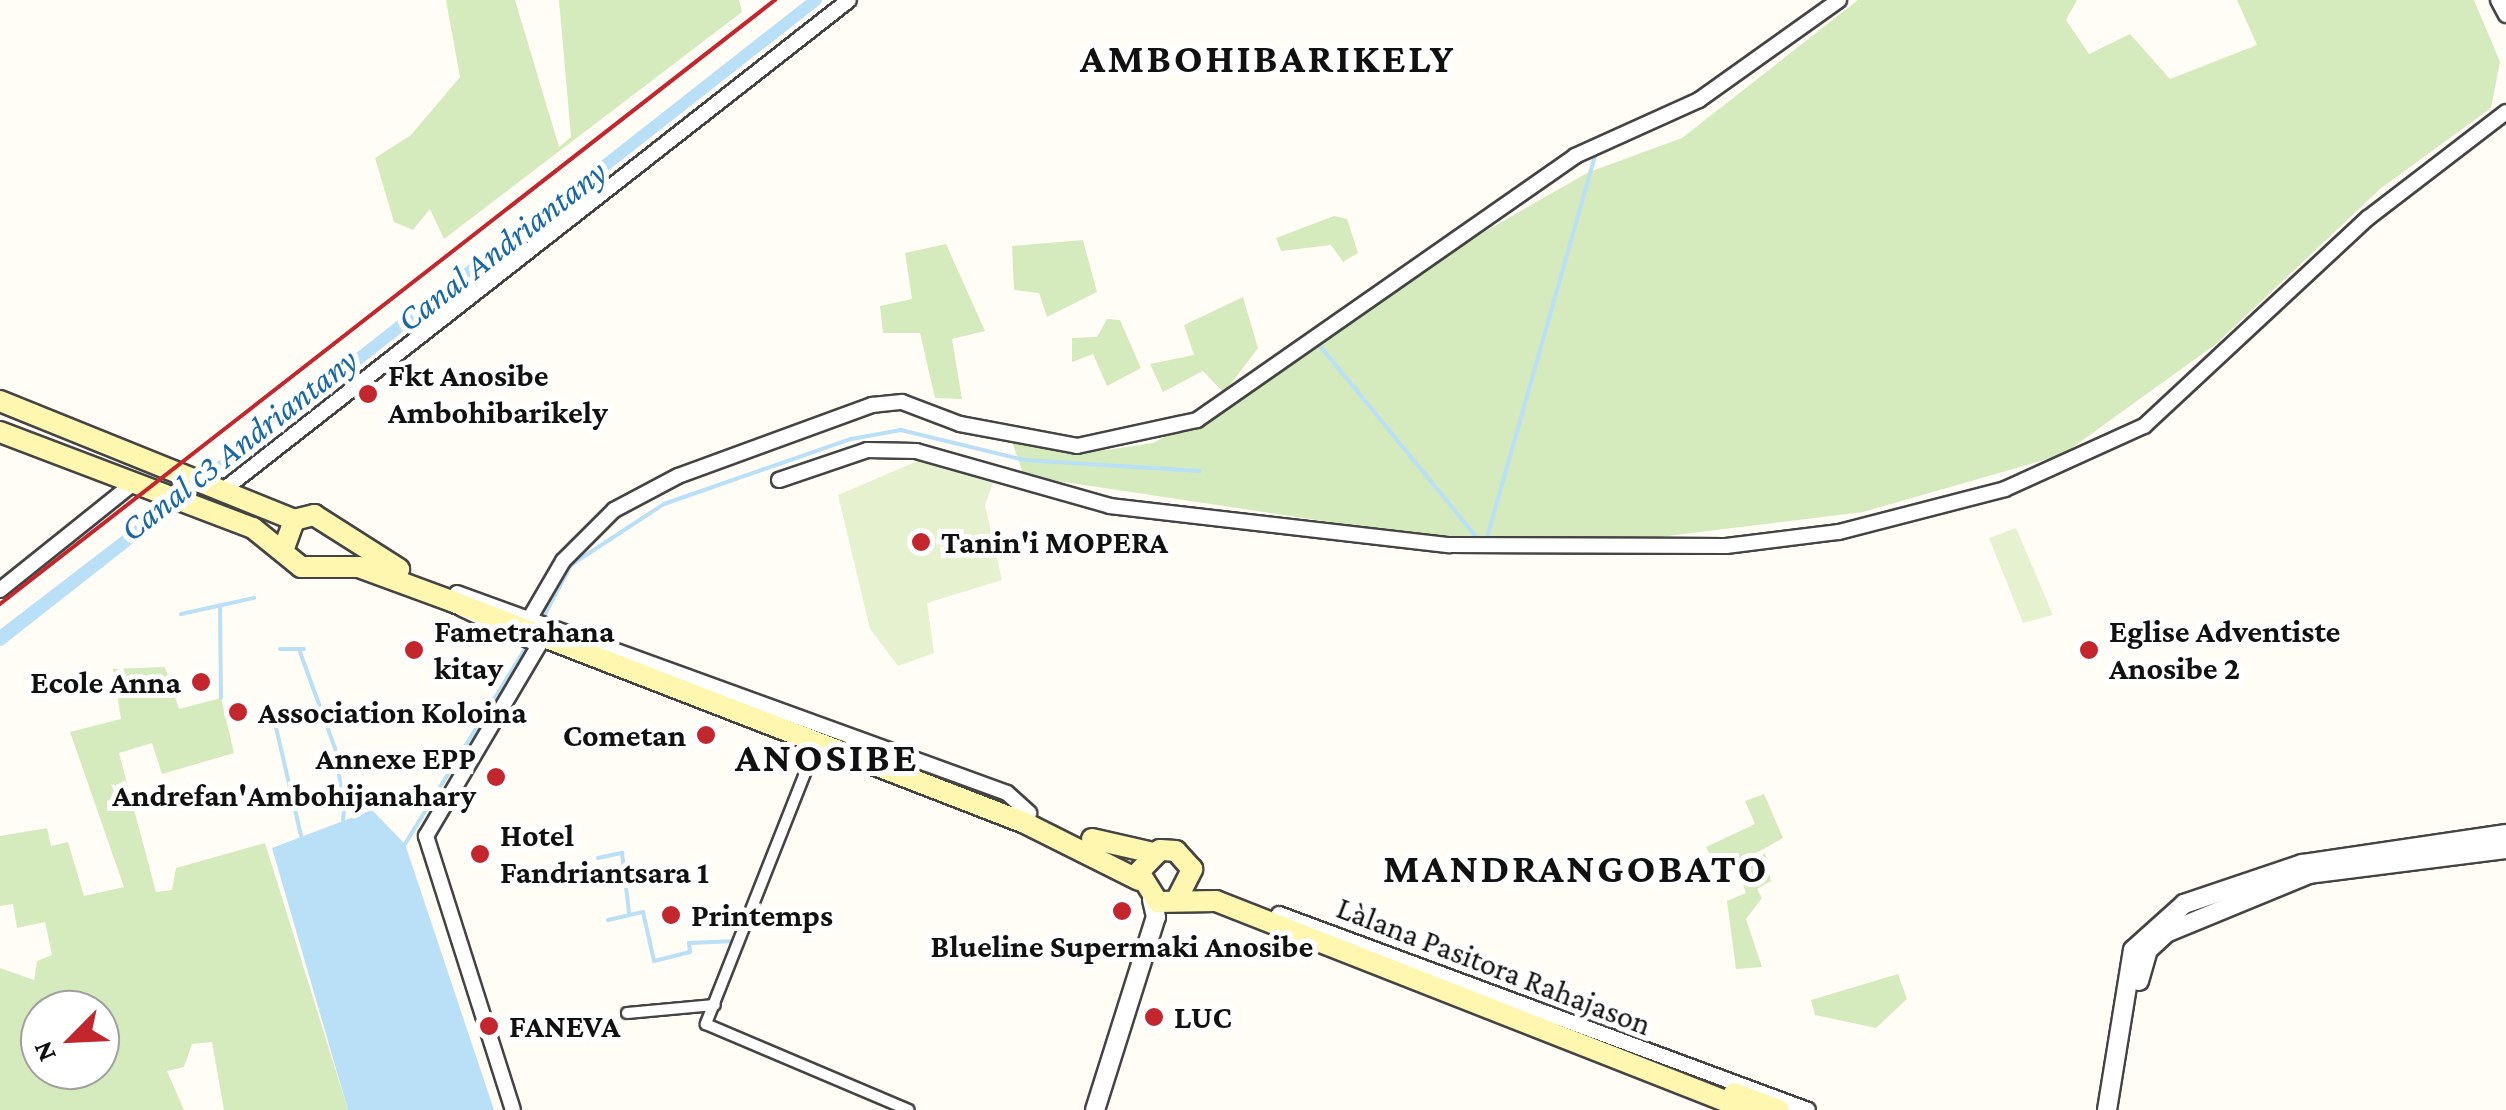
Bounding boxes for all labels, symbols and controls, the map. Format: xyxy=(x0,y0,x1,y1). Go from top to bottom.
district label: AMBOHIBARIKELY xyxy=(1080,33,1456,83)
water label: Canal Andriantany xyxy=(389,151,615,341)
water label: Canal c3 Andriantany xyxy=(112,339,366,551)
place label: Fkt Anosibe Ambohibarikely xyxy=(388,357,608,432)
marker: Fkt Anosibe Ambohibarikely xyxy=(357,383,379,405)
place label: Tanin'i MOPERA xyxy=(941,523,1168,561)
marker: Tanin'i MOPERA xyxy=(910,531,932,553)
place label: Fametrahana kitay xyxy=(434,613,615,688)
place label: Eglise Adventiste Anosibe 2 xyxy=(2109,613,2340,688)
marker: Fametrahana kitay xyxy=(403,639,425,661)
marker: Eglise Adventiste Anosibe 2 xyxy=(2078,639,2100,661)
place label: Ecole Anna xyxy=(30,663,181,701)
marker: Ecole Anna xyxy=(190,671,212,693)
place label: Association Koloina xyxy=(258,693,527,731)
marker: Association Koloina xyxy=(227,701,249,723)
place label: Cometan xyxy=(563,716,686,754)
marker: Cometan xyxy=(695,724,717,746)
district label: ANOSIBE xyxy=(735,732,919,782)
place label: Annexe EPP Andrefan'Ambohijanahary xyxy=(112,740,476,815)
marker: Annexe EPP Andrefan'Ambohijanahary xyxy=(485,766,507,788)
place label: Hotel Fandriantsara 1 xyxy=(500,817,709,892)
marker: Hotel Fandriantsara 1 xyxy=(469,843,491,865)
district label: MANDRANGOBATO xyxy=(1383,843,1769,893)
street label: Làlana Pasitora Rahajason xyxy=(1331,888,1657,1044)
place label: Printemps xyxy=(691,896,833,934)
marker: Blueline Supermaki Anosibe xyxy=(1111,900,1133,922)
marker: Printemps xyxy=(660,904,682,926)
place label: Blueline Supermaki Anosibe xyxy=(931,927,1313,965)
north arrow xyxy=(20,990,120,1090)
place label: LUC xyxy=(1174,998,1232,1036)
marker: LUC xyxy=(1143,1006,1165,1028)
place label: FANEVA xyxy=(509,1007,620,1045)
marker: FANEVA xyxy=(478,1015,500,1037)
text: N xyxy=(26,1037,62,1067)

